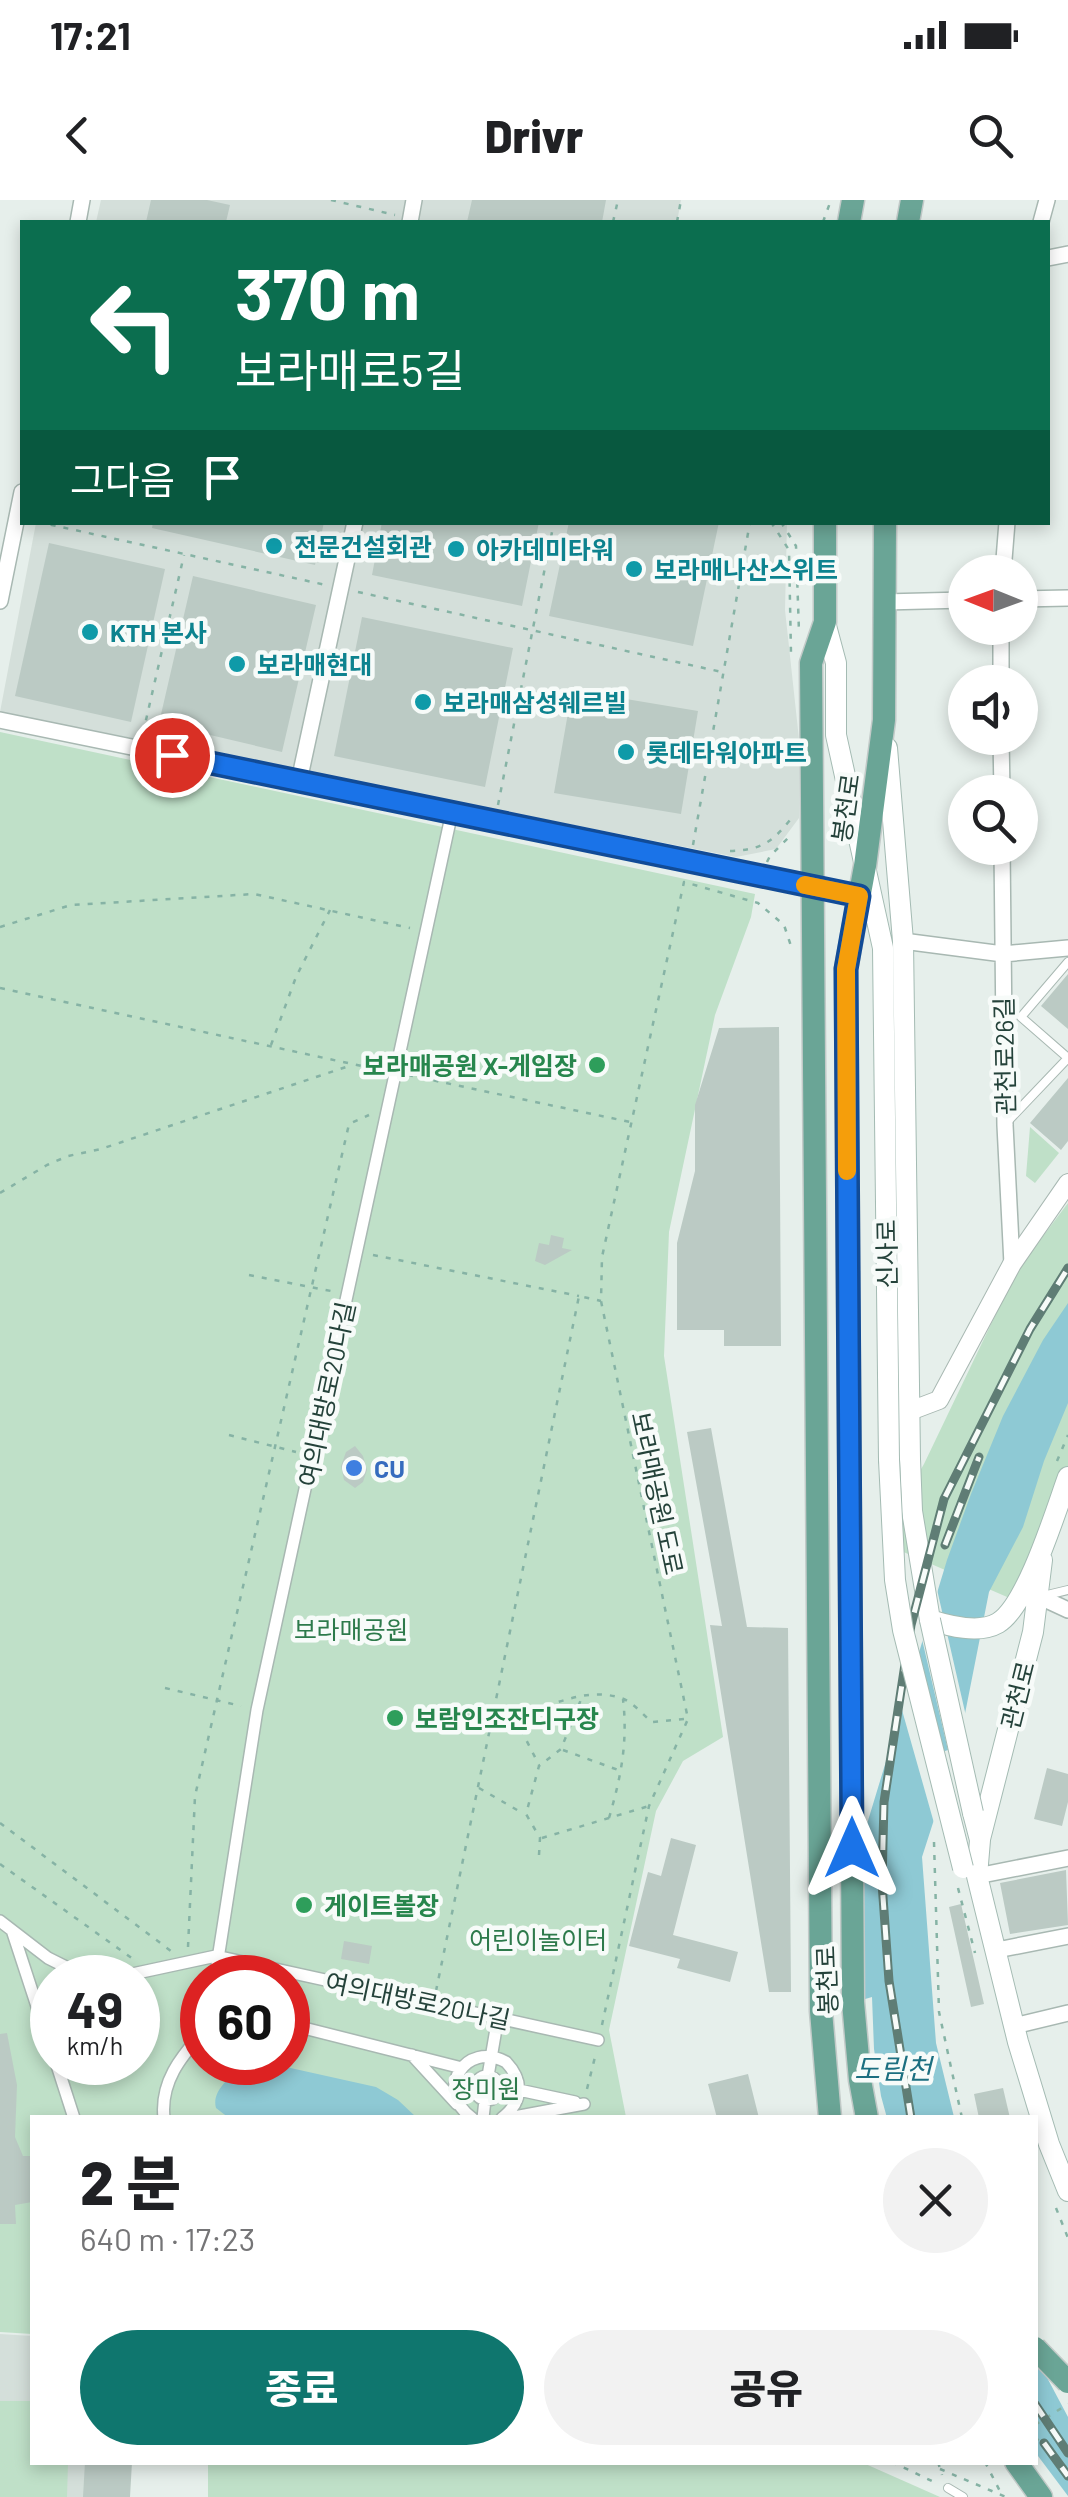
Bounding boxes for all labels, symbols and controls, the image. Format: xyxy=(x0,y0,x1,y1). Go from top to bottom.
text: 17:21 xyxy=(50,12,131,58)
icon: back xyxy=(50,108,105,163)
text: Drivr xyxy=(485,108,583,162)
icon: search xyxy=(963,108,1018,163)
text: 370 m xyxy=(235,250,420,334)
icon: left xyxy=(70,260,200,390)
text: 보라매로5길 xyxy=(235,342,465,396)
icon: arrive xyxy=(195,450,250,505)
text: 그다음 xyxy=(70,456,175,502)
place label: 전문건설회관 xyxy=(294,531,432,561)
place label: 아카데미타워 xyxy=(476,534,614,564)
marker: 전문건설회관 xyxy=(263,535,285,557)
marker: 아카데미타워 xyxy=(445,538,467,560)
place label: 보라매나산스위트 xyxy=(654,554,838,584)
north arrow xyxy=(948,555,1038,645)
map controls xyxy=(948,555,1038,865)
marker: 보라매나산스위트 xyxy=(623,558,645,580)
place label: KTH 본사 xyxy=(110,617,207,647)
marker: KTH 본사 xyxy=(79,621,101,643)
place label: 보라매현대 xyxy=(257,649,372,679)
marker: 보라매현대 xyxy=(226,653,248,675)
button: sound xyxy=(948,665,1038,755)
place label: 보라매삼성쉐르빌 xyxy=(443,687,627,717)
marker: 보라매삼성쉐르빌 xyxy=(412,691,434,713)
pin xyxy=(130,713,215,798)
icon: arrive xyxy=(145,728,200,783)
place label: 롯데타워아파트 xyxy=(646,737,807,767)
marker: 롯데타워아파트 xyxy=(615,741,637,763)
street label: 봉천로 xyxy=(825,772,865,844)
button: search xyxy=(948,775,1038,865)
street label: 관천로26길 xyxy=(988,997,1020,1115)
place label: 보라매공원 X-게임장 xyxy=(363,1050,577,1080)
marker: 보라매공원 X-게임장 xyxy=(586,1054,608,1076)
street label: 신사로 xyxy=(870,1219,902,1289)
street label: 여의대방로20다길 xyxy=(292,1299,360,1489)
street label: 보라매공원 도로 xyxy=(626,1409,690,1577)
place label: CU xyxy=(374,1453,405,1483)
marker: CU xyxy=(343,1457,365,1479)
park label: 보라매공원 xyxy=(293,1614,409,1644)
street label: 관천로 xyxy=(994,1658,1040,1732)
place label: 보람인조잔디구장 xyxy=(415,1703,599,1733)
marker: 보람인조잔디구장 xyxy=(384,1707,406,1729)
position arrow xyxy=(800,1796,904,1900)
place label: 게이트볼장 xyxy=(324,1890,439,1920)
marker: 게이트볼장 xyxy=(293,1894,315,1916)
park label: 어린이놀이터 xyxy=(469,1924,607,1954)
street label: 봉천로 xyxy=(810,1945,842,2015)
speed limit sign: 60 xyxy=(180,1955,310,2085)
street label: 여의대방로20나길 xyxy=(323,1966,513,2034)
text: 49 xyxy=(67,1978,123,2038)
text: km/h xyxy=(67,2030,123,2060)
water label: 도림천 xyxy=(854,2051,935,2085)
park label: 장미원 xyxy=(451,2073,521,2103)
text: 2 분 xyxy=(80,2145,181,2217)
button: close xyxy=(883,2148,988,2253)
text: 640 m · 17:23 xyxy=(80,2219,255,2257)
button: 종료 xyxy=(80,2330,524,2445)
button: 공유 xyxy=(544,2330,988,2445)

